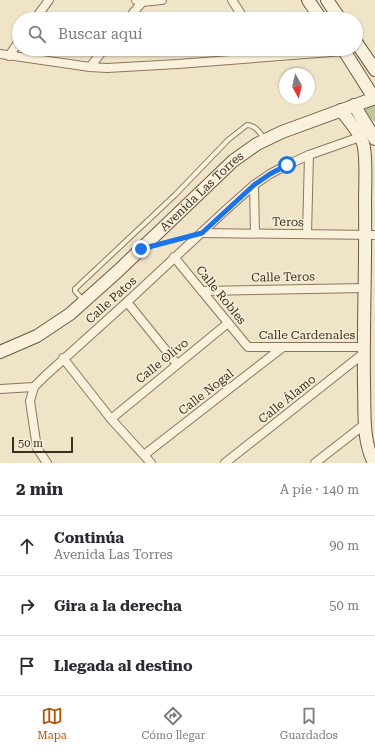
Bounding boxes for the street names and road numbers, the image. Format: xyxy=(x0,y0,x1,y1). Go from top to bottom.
street label: Avenida Las Torres xyxy=(157,149,247,234)
street label: Teros xyxy=(272,215,304,229)
street label: Calle Robles xyxy=(193,263,249,327)
street label: Calle Teros xyxy=(251,269,315,285)
street label: Calle Patos xyxy=(83,273,139,326)
street label: Calle Cardenales xyxy=(259,328,356,342)
street label: Calle Olivo xyxy=(133,336,191,386)
street label: Calle Nogal xyxy=(176,366,236,418)
street label: Calle Álamo xyxy=(256,372,318,426)

